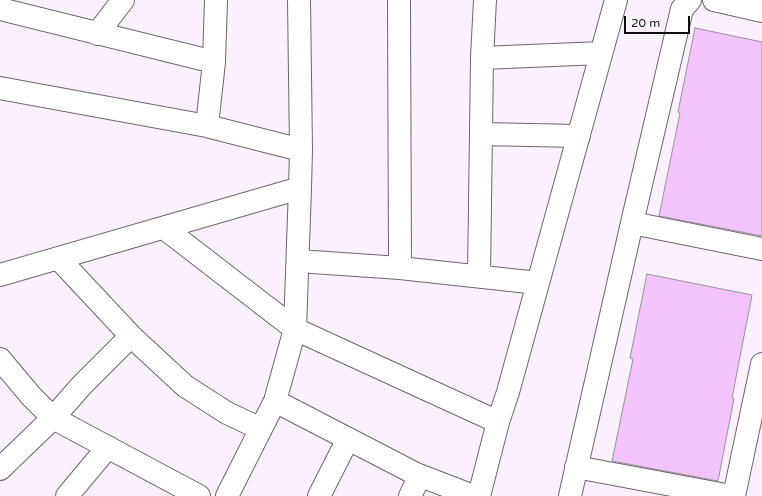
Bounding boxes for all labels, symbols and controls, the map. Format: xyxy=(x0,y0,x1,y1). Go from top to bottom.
scale bar xyxy=(626,8,692,34)
text: 20 m xyxy=(631,16,660,30)

